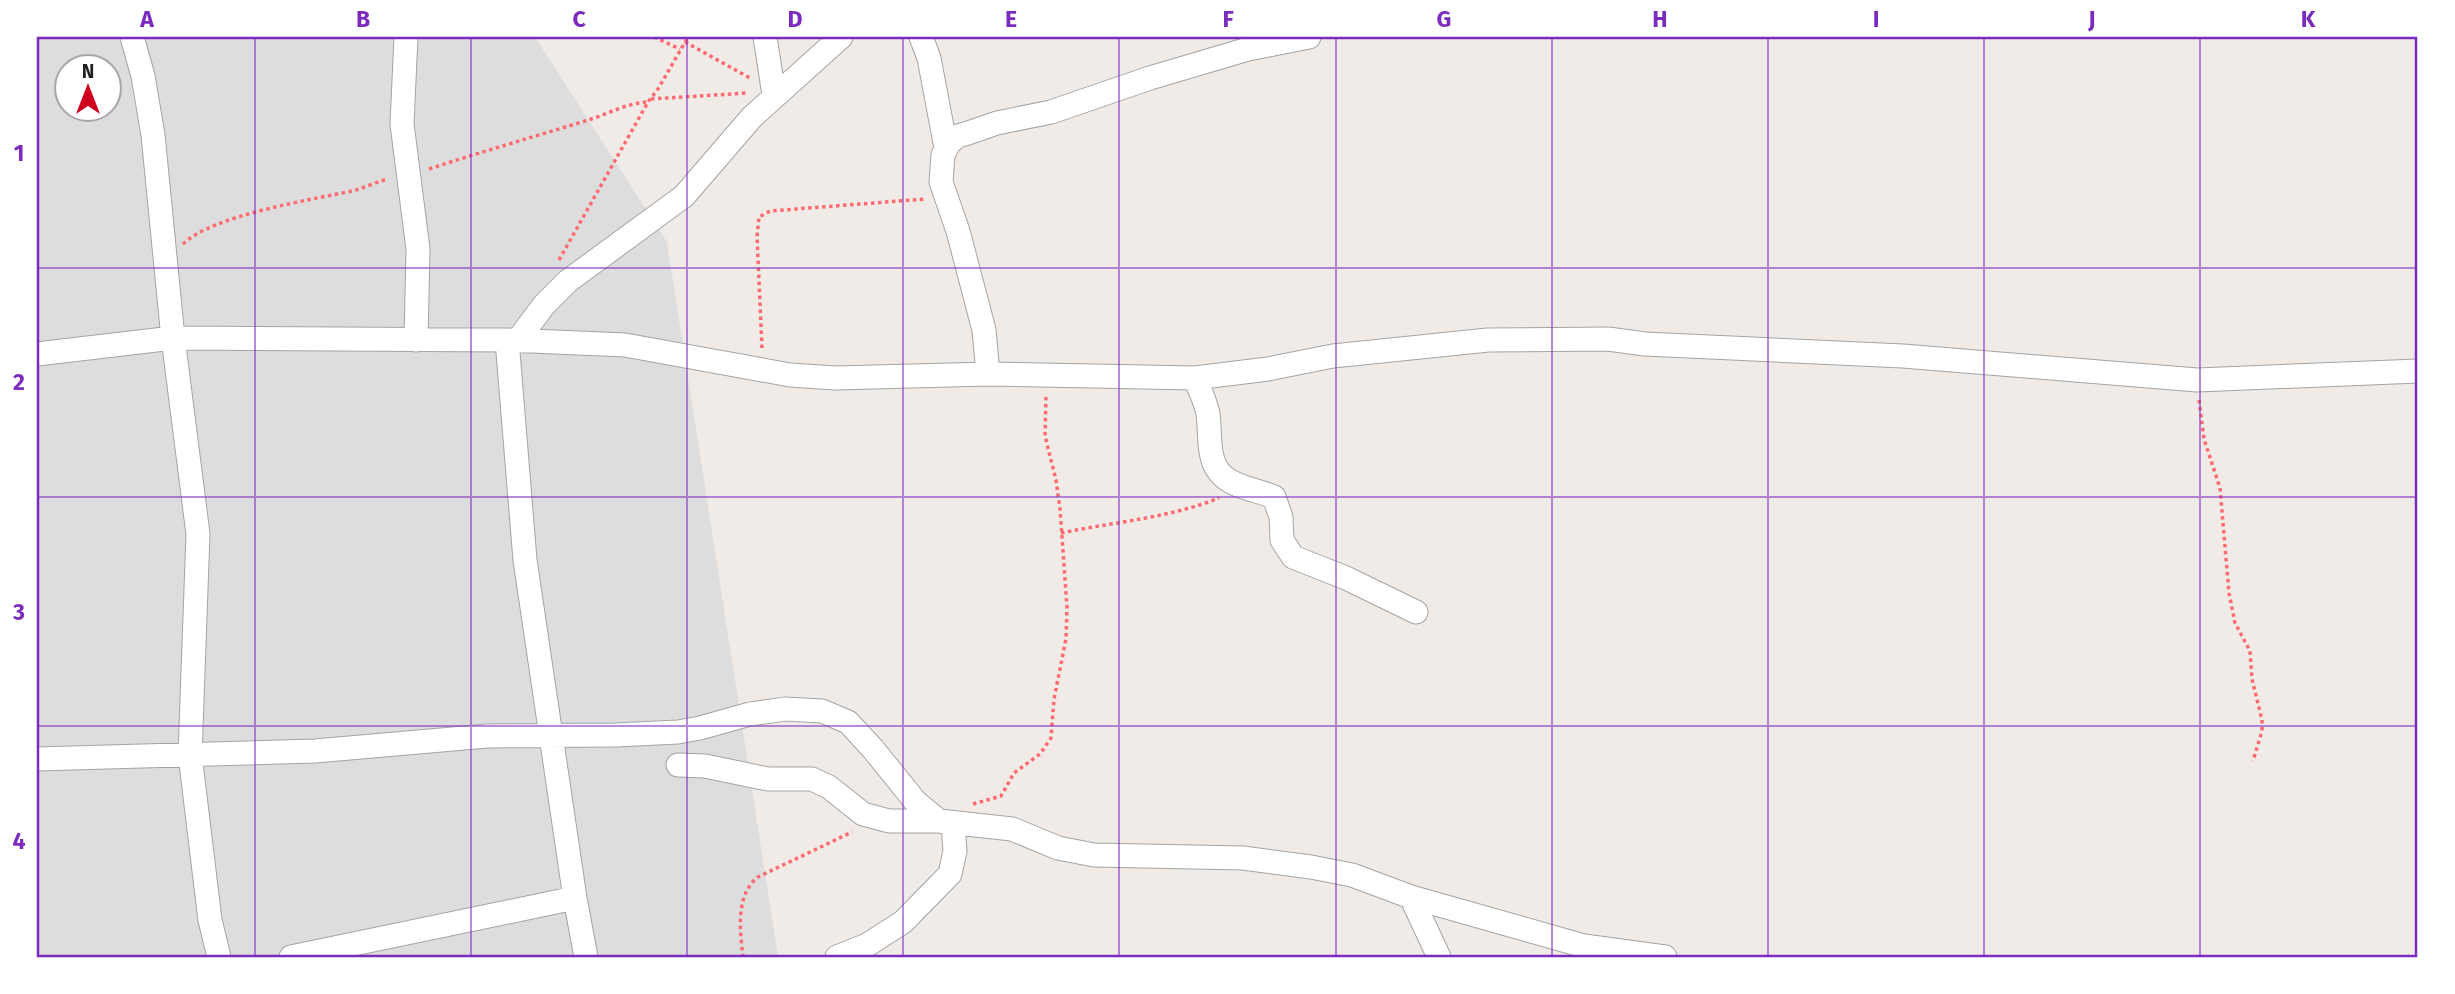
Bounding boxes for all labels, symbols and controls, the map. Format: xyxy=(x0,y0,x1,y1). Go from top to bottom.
text: A xyxy=(139,5,154,33)
text: B xyxy=(356,5,370,33)
text: C xyxy=(572,5,586,33)
text: D xyxy=(788,5,803,33)
text: E xyxy=(1005,5,1017,33)
text: F xyxy=(1222,5,1234,33)
text: G xyxy=(1437,5,1451,33)
text: H xyxy=(1652,5,1668,33)
text: I xyxy=(1873,5,1879,33)
text: J xyxy=(2087,5,2096,33)
text: K xyxy=(2301,5,2316,33)
north arrow xyxy=(52,52,122,122)
text: N xyxy=(82,60,94,83)
text: 1 xyxy=(14,139,24,167)
text: 2 xyxy=(13,368,25,396)
text: 3 xyxy=(12,598,25,626)
text: 4 xyxy=(13,827,26,855)

